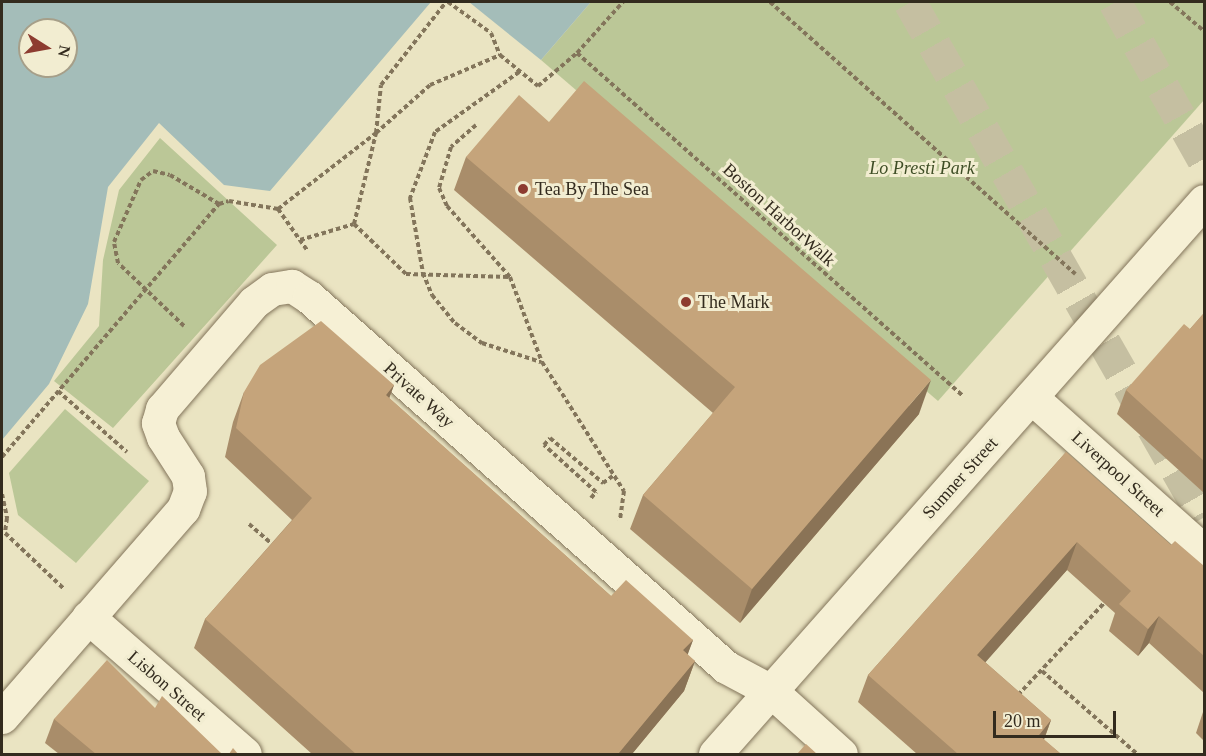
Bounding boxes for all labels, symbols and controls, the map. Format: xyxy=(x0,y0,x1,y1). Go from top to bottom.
north arrow xyxy=(18,18,78,78)
text: N xyxy=(55,44,74,58)
park label: Lo Presti Park xyxy=(869,157,975,179)
street label: Boston HarborWalk xyxy=(718,159,840,271)
place label: Tea By The Sea xyxy=(535,178,649,200)
marker: Tea By The Sea xyxy=(516,182,530,196)
place label: The Mark xyxy=(698,291,769,313)
marker: The Mark xyxy=(679,295,693,309)
street label: Private Way xyxy=(379,358,459,432)
street label: Liverpool Street xyxy=(1067,427,1169,521)
street label: Sumner Street xyxy=(918,433,1002,523)
street label: Lisbon Street xyxy=(124,646,210,726)
scale bar xyxy=(996,699,1119,737)
text: 20 m xyxy=(1004,711,1041,731)

